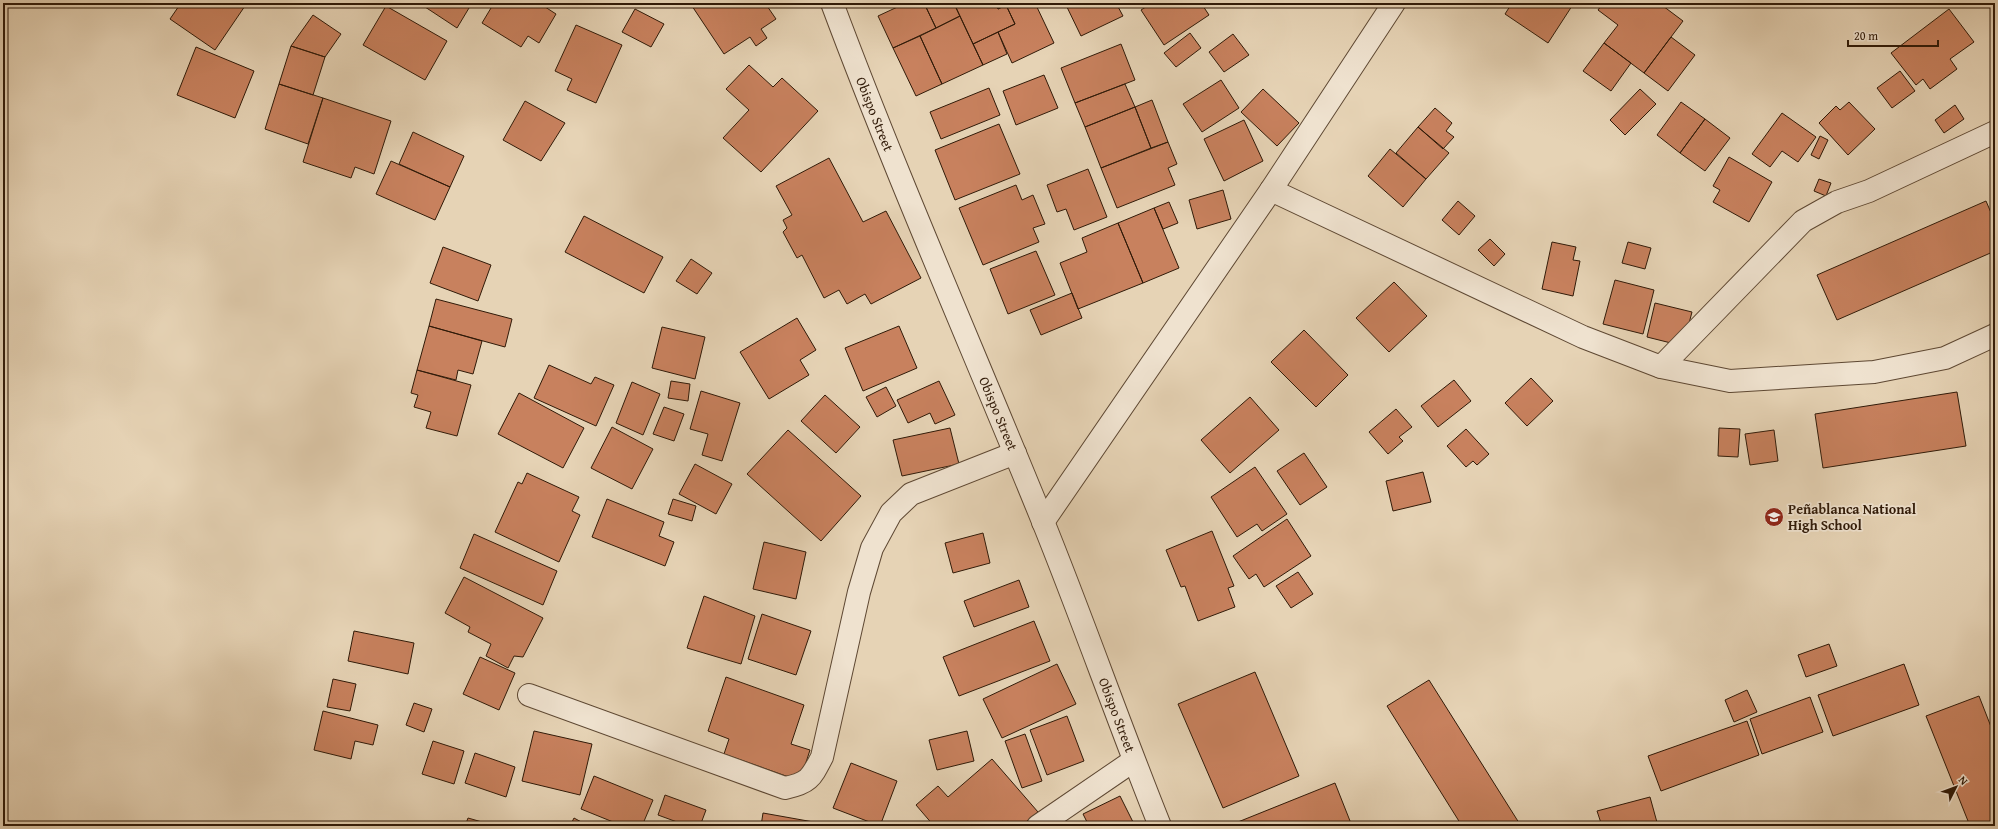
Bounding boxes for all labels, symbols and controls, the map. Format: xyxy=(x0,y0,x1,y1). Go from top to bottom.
scale bar xyxy=(1848,22,1938,48)
text: 20 m xyxy=(1854,27,1878,44)
street label: Obispo Street xyxy=(851,74,899,154)
street label: Obispo Street xyxy=(974,373,1023,454)
place label: Peñablanca National High School xyxy=(1788,499,1917,535)
school or university icon: Peñablanca National High School xyxy=(1763,506,1785,528)
street label: Obispo Street xyxy=(1094,675,1140,755)
north arrow xyxy=(1936,767,1976,807)
text: N xyxy=(1955,772,1972,789)

